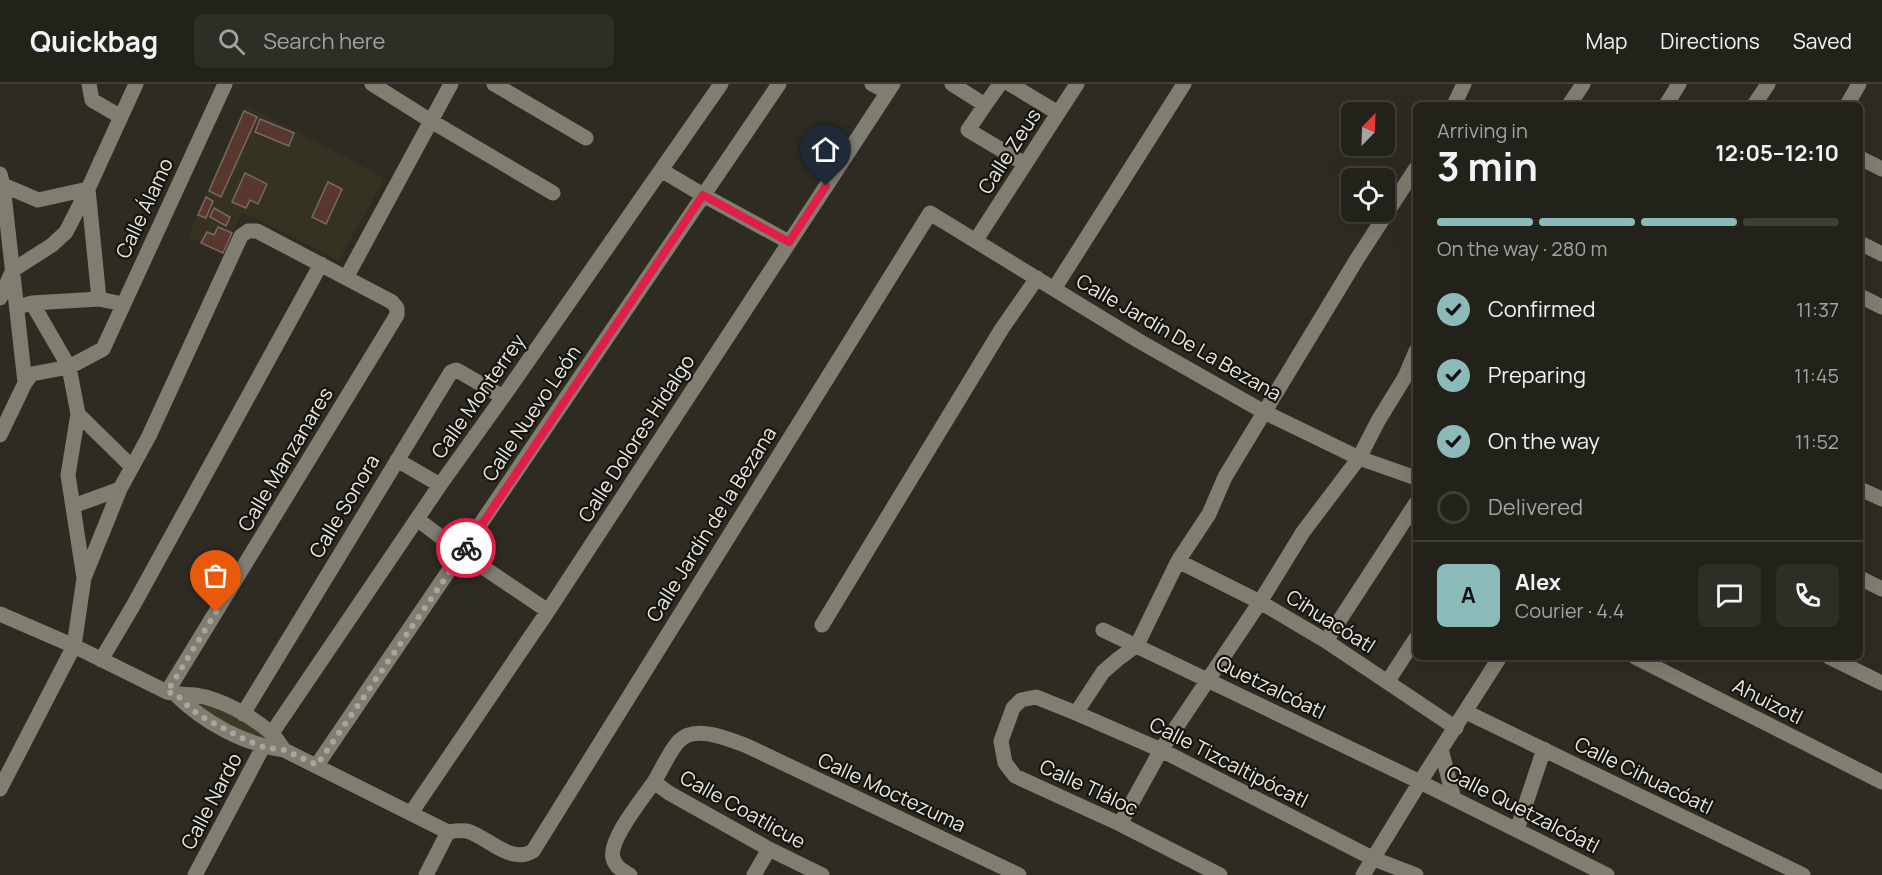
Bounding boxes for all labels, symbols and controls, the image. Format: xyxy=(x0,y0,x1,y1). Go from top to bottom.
search box xyxy=(194,14,614,68)
text: Quickbag xyxy=(30,22,158,60)
icon: search xyxy=(215,25,248,58)
text: Search here xyxy=(263,26,385,56)
text: Map xyxy=(1586,27,1627,55)
text: Directions xyxy=(1660,27,1760,55)
text: Saved xyxy=(1793,27,1852,55)
north arrow xyxy=(1341,102,1395,156)
map controls xyxy=(1341,102,1395,222)
street label: Calle Zeus xyxy=(971,103,1047,199)
text: Arriving in xyxy=(1437,117,1528,144)
pin xyxy=(800,124,851,186)
icon: home xyxy=(809,133,842,166)
text: 12:05–12:10 xyxy=(1715,138,1839,168)
text: 3 min xyxy=(1437,139,1538,193)
street label: Calle Álamo xyxy=(109,153,179,262)
button: locate xyxy=(1341,168,1395,222)
text: On the way · 280 m xyxy=(1437,235,1607,262)
street label: Calle Jardín De La Bezana xyxy=(1071,267,1287,407)
icon: check xyxy=(1437,293,1470,326)
text: Confirmed xyxy=(1488,294,1596,324)
text: 11:37 xyxy=(1796,296,1839,323)
street label: Calle Monterrey xyxy=(425,328,531,464)
street label: Calle Nuevo León xyxy=(475,340,587,486)
street label: Calle Dolores Hidalgo xyxy=(572,349,701,527)
icon: check xyxy=(1437,359,1470,392)
text: Preparing xyxy=(1488,360,1586,390)
text: 11:45 xyxy=(1794,362,1839,389)
street label: Calle Manzanares xyxy=(231,382,339,536)
street label: Calle Jardín de la Bezana xyxy=(640,421,782,627)
icon: check xyxy=(1437,425,1470,458)
text: On the way xyxy=(1488,426,1600,456)
text: 11:52 xyxy=(1795,428,1839,455)
street label: Calle Sonora xyxy=(303,449,385,563)
text: Delivered xyxy=(1488,492,1583,522)
courier xyxy=(436,518,496,578)
icon: bike xyxy=(450,532,483,565)
pin xyxy=(190,550,241,612)
icon: bag xyxy=(199,559,232,592)
button: chat xyxy=(1698,564,1761,627)
button: phone xyxy=(1776,564,1839,627)
text: Alex xyxy=(1515,567,1561,597)
text: A xyxy=(1461,580,1476,610)
street label: Cihuacóatl xyxy=(1281,583,1381,659)
text: Courier · 4.4 xyxy=(1515,597,1625,624)
street label: Quetzalcóatl xyxy=(1212,649,1330,725)
street label: Ahuizotl xyxy=(1728,672,1808,730)
street label: Calle Tizcaltipócatl xyxy=(1145,710,1313,814)
street label: Calle Cihuacóatl xyxy=(1570,730,1718,820)
street label: Calle Moctezuma xyxy=(814,746,970,838)
street label: Calle Nardo xyxy=(174,748,248,854)
street label: Calle Tláloc xyxy=(1035,752,1143,822)
street label: Calle Quetzalcóatl xyxy=(1442,759,1604,859)
street label: Calle Coatlicue xyxy=(675,763,811,855)

